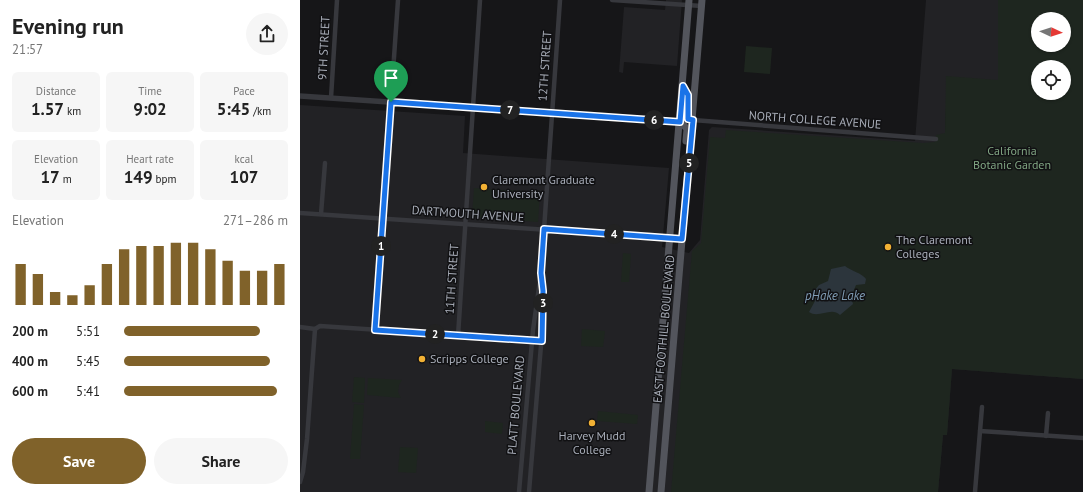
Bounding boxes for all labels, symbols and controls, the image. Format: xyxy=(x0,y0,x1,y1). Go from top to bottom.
text: Evening run xyxy=(12,12,124,40)
north arrow xyxy=(1031,12,1071,52)
map controls xyxy=(1031,12,1071,100)
button: share xyxy=(246,13,288,55)
street label: 9TH STREET xyxy=(314,15,333,80)
street label: 12TH STREET xyxy=(535,30,554,102)
text: 21:57 xyxy=(12,41,43,58)
button: locate xyxy=(1031,60,1071,100)
pin xyxy=(374,61,408,102)
icon: arrive xyxy=(380,67,402,89)
text: Distance xyxy=(36,84,76,98)
text: Time xyxy=(138,84,162,98)
text: Pace xyxy=(233,84,255,98)
text: 1.57 xyxy=(31,98,64,120)
text: 9:02 xyxy=(133,98,167,120)
text: 5:45 xyxy=(217,98,250,120)
pin: 7 xyxy=(500,100,520,120)
text: 7 xyxy=(507,103,513,117)
text: km xyxy=(64,104,81,118)
text: /km xyxy=(250,104,271,118)
street label: NORTH COLLEGE AVENUE xyxy=(748,107,882,132)
pin: 6 xyxy=(644,110,664,130)
text: 6 xyxy=(651,113,657,127)
park label: California Botanic Garden xyxy=(973,143,1051,172)
text: Elevation xyxy=(34,152,78,166)
text: Heart rate xyxy=(126,152,174,166)
text: kcal xyxy=(235,152,253,166)
pin: 5 xyxy=(679,153,699,173)
text: 5 xyxy=(686,156,692,170)
text: 17 xyxy=(40,166,60,188)
text: 149 xyxy=(124,166,153,188)
text: 107 xyxy=(230,166,258,188)
text: m xyxy=(60,172,72,186)
text: bpm xyxy=(153,172,176,186)
place label: Claremont Graduate University xyxy=(492,172,595,201)
marker: Claremont Graduate University xyxy=(479,182,489,192)
street label: DARTMOUTH AVENUE xyxy=(411,202,525,225)
text: Elevation xyxy=(12,212,64,229)
text: 271–286 m xyxy=(223,212,288,229)
pin: 4 xyxy=(604,224,624,244)
text: 4 xyxy=(611,227,617,241)
place label: The Claremont Colleges xyxy=(896,232,972,261)
pin: 1 xyxy=(371,236,391,256)
text: 1 xyxy=(378,239,384,253)
marker: The Claremont Colleges xyxy=(883,242,893,252)
street label: 11TH STREET xyxy=(442,243,461,315)
street label: EAST FOOTHILL BOULEVARD xyxy=(650,254,677,404)
water label: pHake Lake xyxy=(804,287,865,304)
pin: 3 xyxy=(533,293,553,313)
text: 3 xyxy=(540,296,546,310)
text: 200 m xyxy=(12,323,48,340)
text: 5:51 xyxy=(76,323,100,340)
pin: 2 xyxy=(425,324,445,344)
text: 2 xyxy=(432,327,438,341)
place label: Scripps College xyxy=(430,351,509,366)
text: 400 m xyxy=(12,353,48,370)
text: 5:45 xyxy=(76,353,100,370)
marker: Scripps College xyxy=(417,354,427,364)
street label: PLATT BOULEVARD xyxy=(504,355,527,455)
text: 600 m xyxy=(12,383,48,400)
text: 5:41 xyxy=(76,383,100,400)
marker: Harvey Mudd College xyxy=(587,418,597,428)
place label: Harvey Mudd College xyxy=(559,428,625,457)
button: Save xyxy=(12,438,146,484)
button: Share xyxy=(154,438,288,484)

